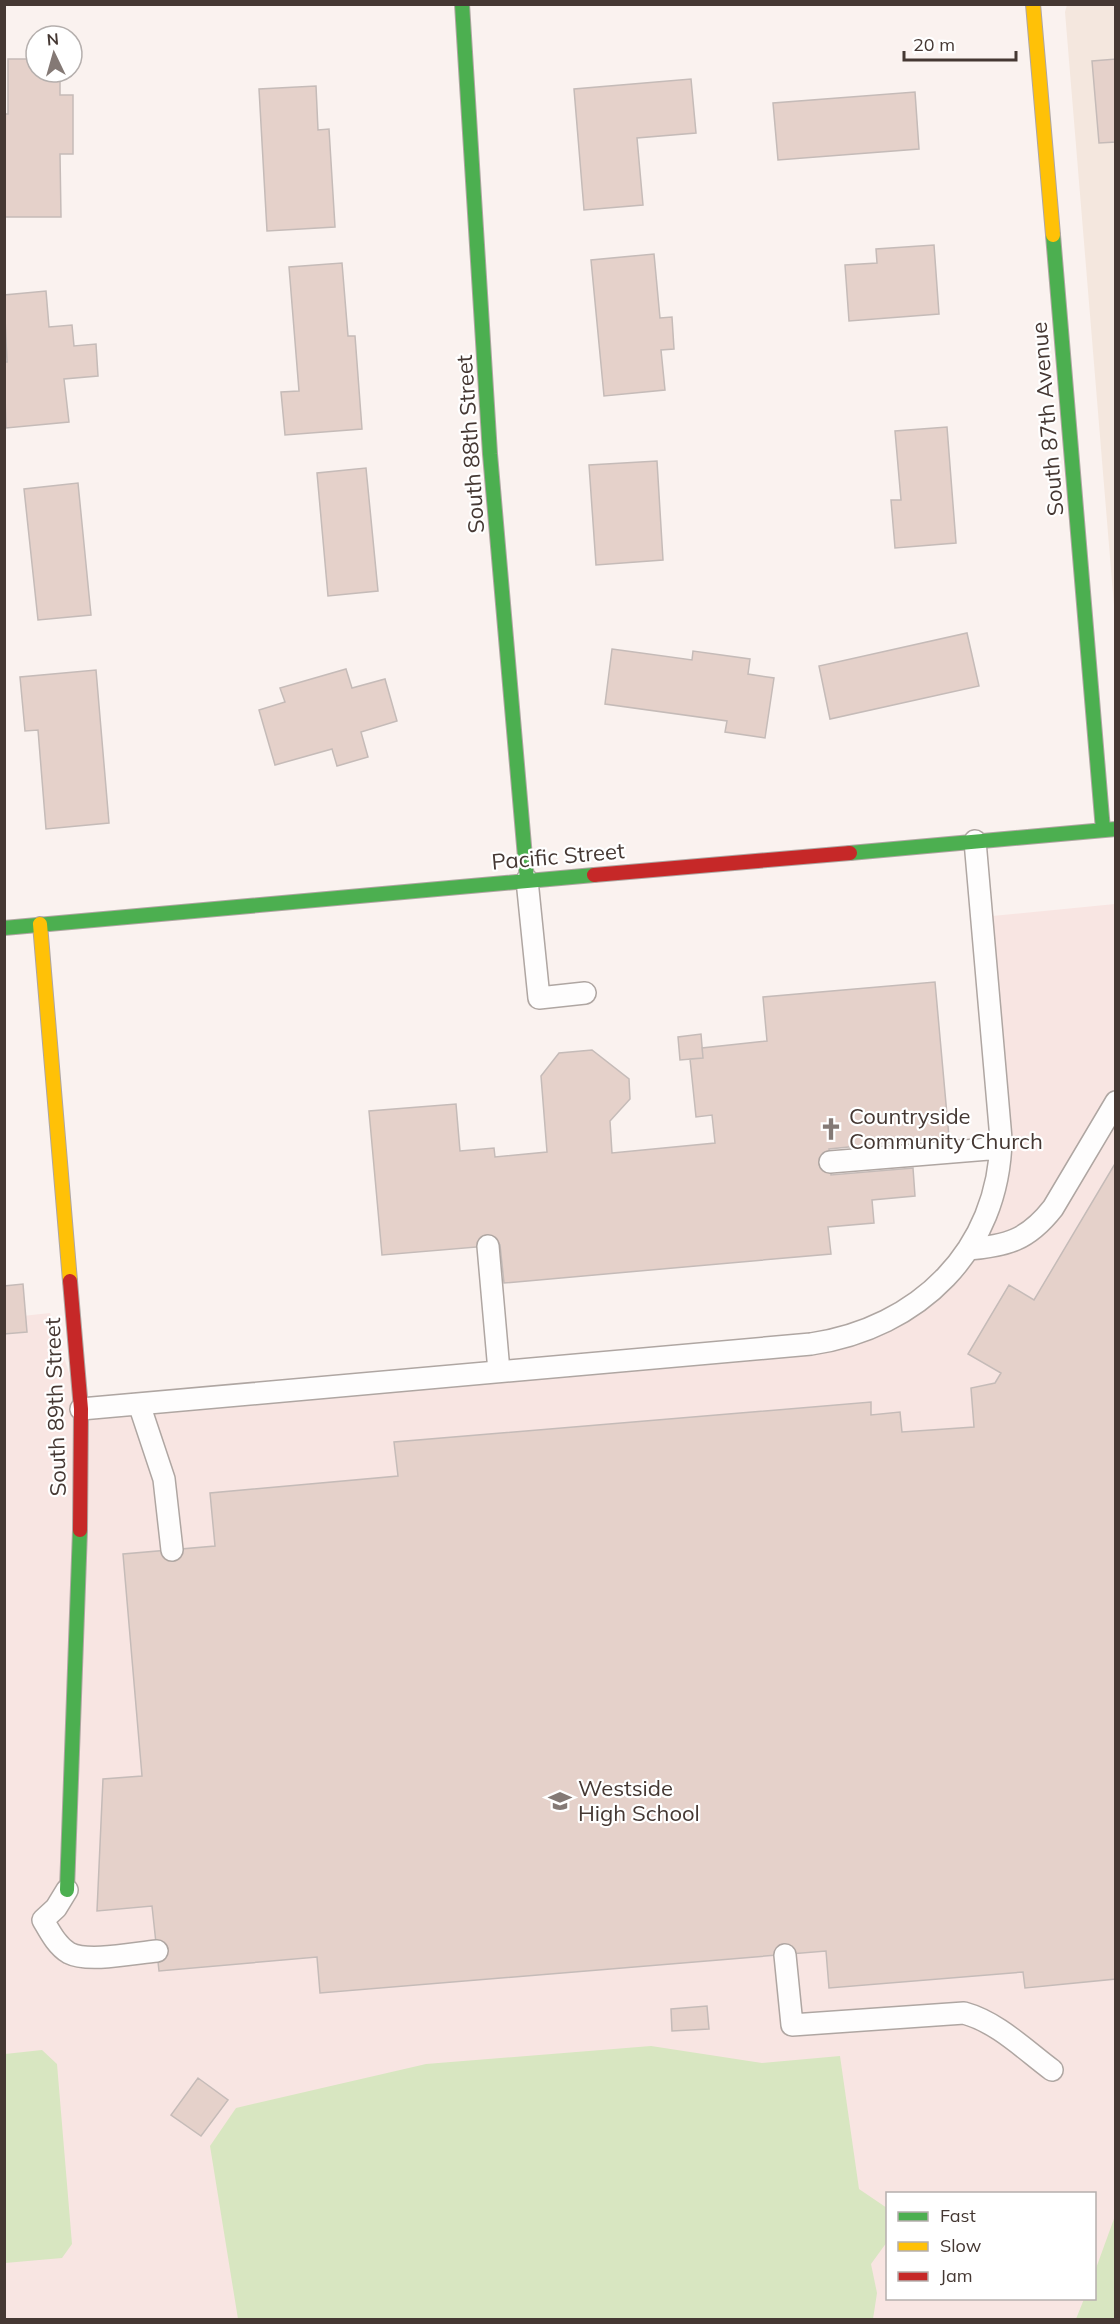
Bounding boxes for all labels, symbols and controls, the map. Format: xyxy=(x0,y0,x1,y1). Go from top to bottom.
north arrow xyxy=(24,24,84,84)
scale bar xyxy=(904,24,1016,62)
text: N xyxy=(46,29,60,50)
text: 20 m xyxy=(913,33,955,56)
street label: South 87th Avenue xyxy=(1025,321,1069,517)
street label: South 88th Street xyxy=(450,354,490,534)
street label: Pacific Street xyxy=(490,836,626,876)
place label: Countryside Community Church xyxy=(849,1102,1043,1155)
church icon: Countryside Community Church xyxy=(818,1116,844,1142)
street label: South 89th Street xyxy=(38,1317,72,1497)
place label: Westside High School xyxy=(578,1774,700,1827)
school or university icon: Westside High School xyxy=(547,1788,573,1814)
legend xyxy=(886,2192,1096,2300)
text: Fast xyxy=(940,2204,976,2227)
text: Slow xyxy=(940,2234,982,2257)
text: Jam xyxy=(940,2264,973,2287)

